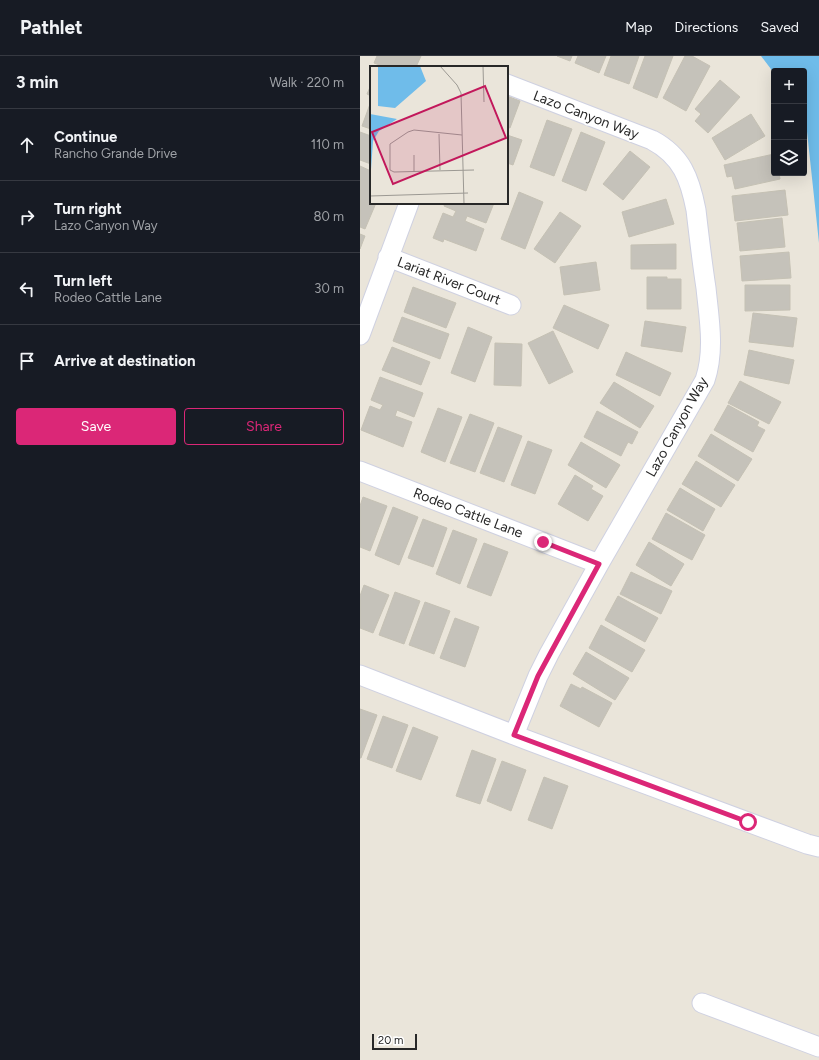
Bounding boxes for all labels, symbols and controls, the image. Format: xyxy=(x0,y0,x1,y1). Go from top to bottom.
text: Pathlet xyxy=(20,16,83,39)
text: Map xyxy=(625,19,653,36)
text: Directions xyxy=(675,19,738,36)
text: Saved xyxy=(760,19,799,36)
inset map xyxy=(370,66,508,204)
map controls xyxy=(771,68,807,176)
button: + xyxy=(771,68,807,104)
text: 3 min xyxy=(16,72,58,92)
text: Walk · 220 m xyxy=(269,75,344,90)
street label: Lazo Canyon Way xyxy=(531,87,642,143)
button: − xyxy=(771,104,807,140)
text: Continue xyxy=(54,128,117,146)
icon: ahead xyxy=(16,134,38,156)
text: 110 m xyxy=(311,137,344,152)
button: layers xyxy=(771,140,807,176)
text: Rancho Grande Drive xyxy=(54,146,177,161)
text: Turn right xyxy=(54,200,122,218)
icon: right xyxy=(16,206,38,228)
text: 80 m xyxy=(313,209,344,224)
text: Lazo Canyon Way xyxy=(54,218,158,233)
street label: Lariat River Court xyxy=(395,253,503,309)
text: Turn left xyxy=(54,272,112,290)
icon: left xyxy=(16,278,38,300)
text: 30 m xyxy=(314,281,344,296)
text: Rodeo Cattle Lane xyxy=(54,290,162,305)
icon: arrive xyxy=(16,350,38,372)
text: Arrive at destination xyxy=(54,352,195,370)
street label: Lazo Canyon Way xyxy=(642,373,712,480)
button: Save xyxy=(16,408,176,445)
button: Share xyxy=(184,408,344,445)
street label: Rodeo Cattle Lane xyxy=(411,484,526,542)
route end xyxy=(534,533,552,551)
route start xyxy=(739,813,757,831)
scale bar xyxy=(372,1032,417,1051)
text: 20 m xyxy=(378,1034,403,1047)

